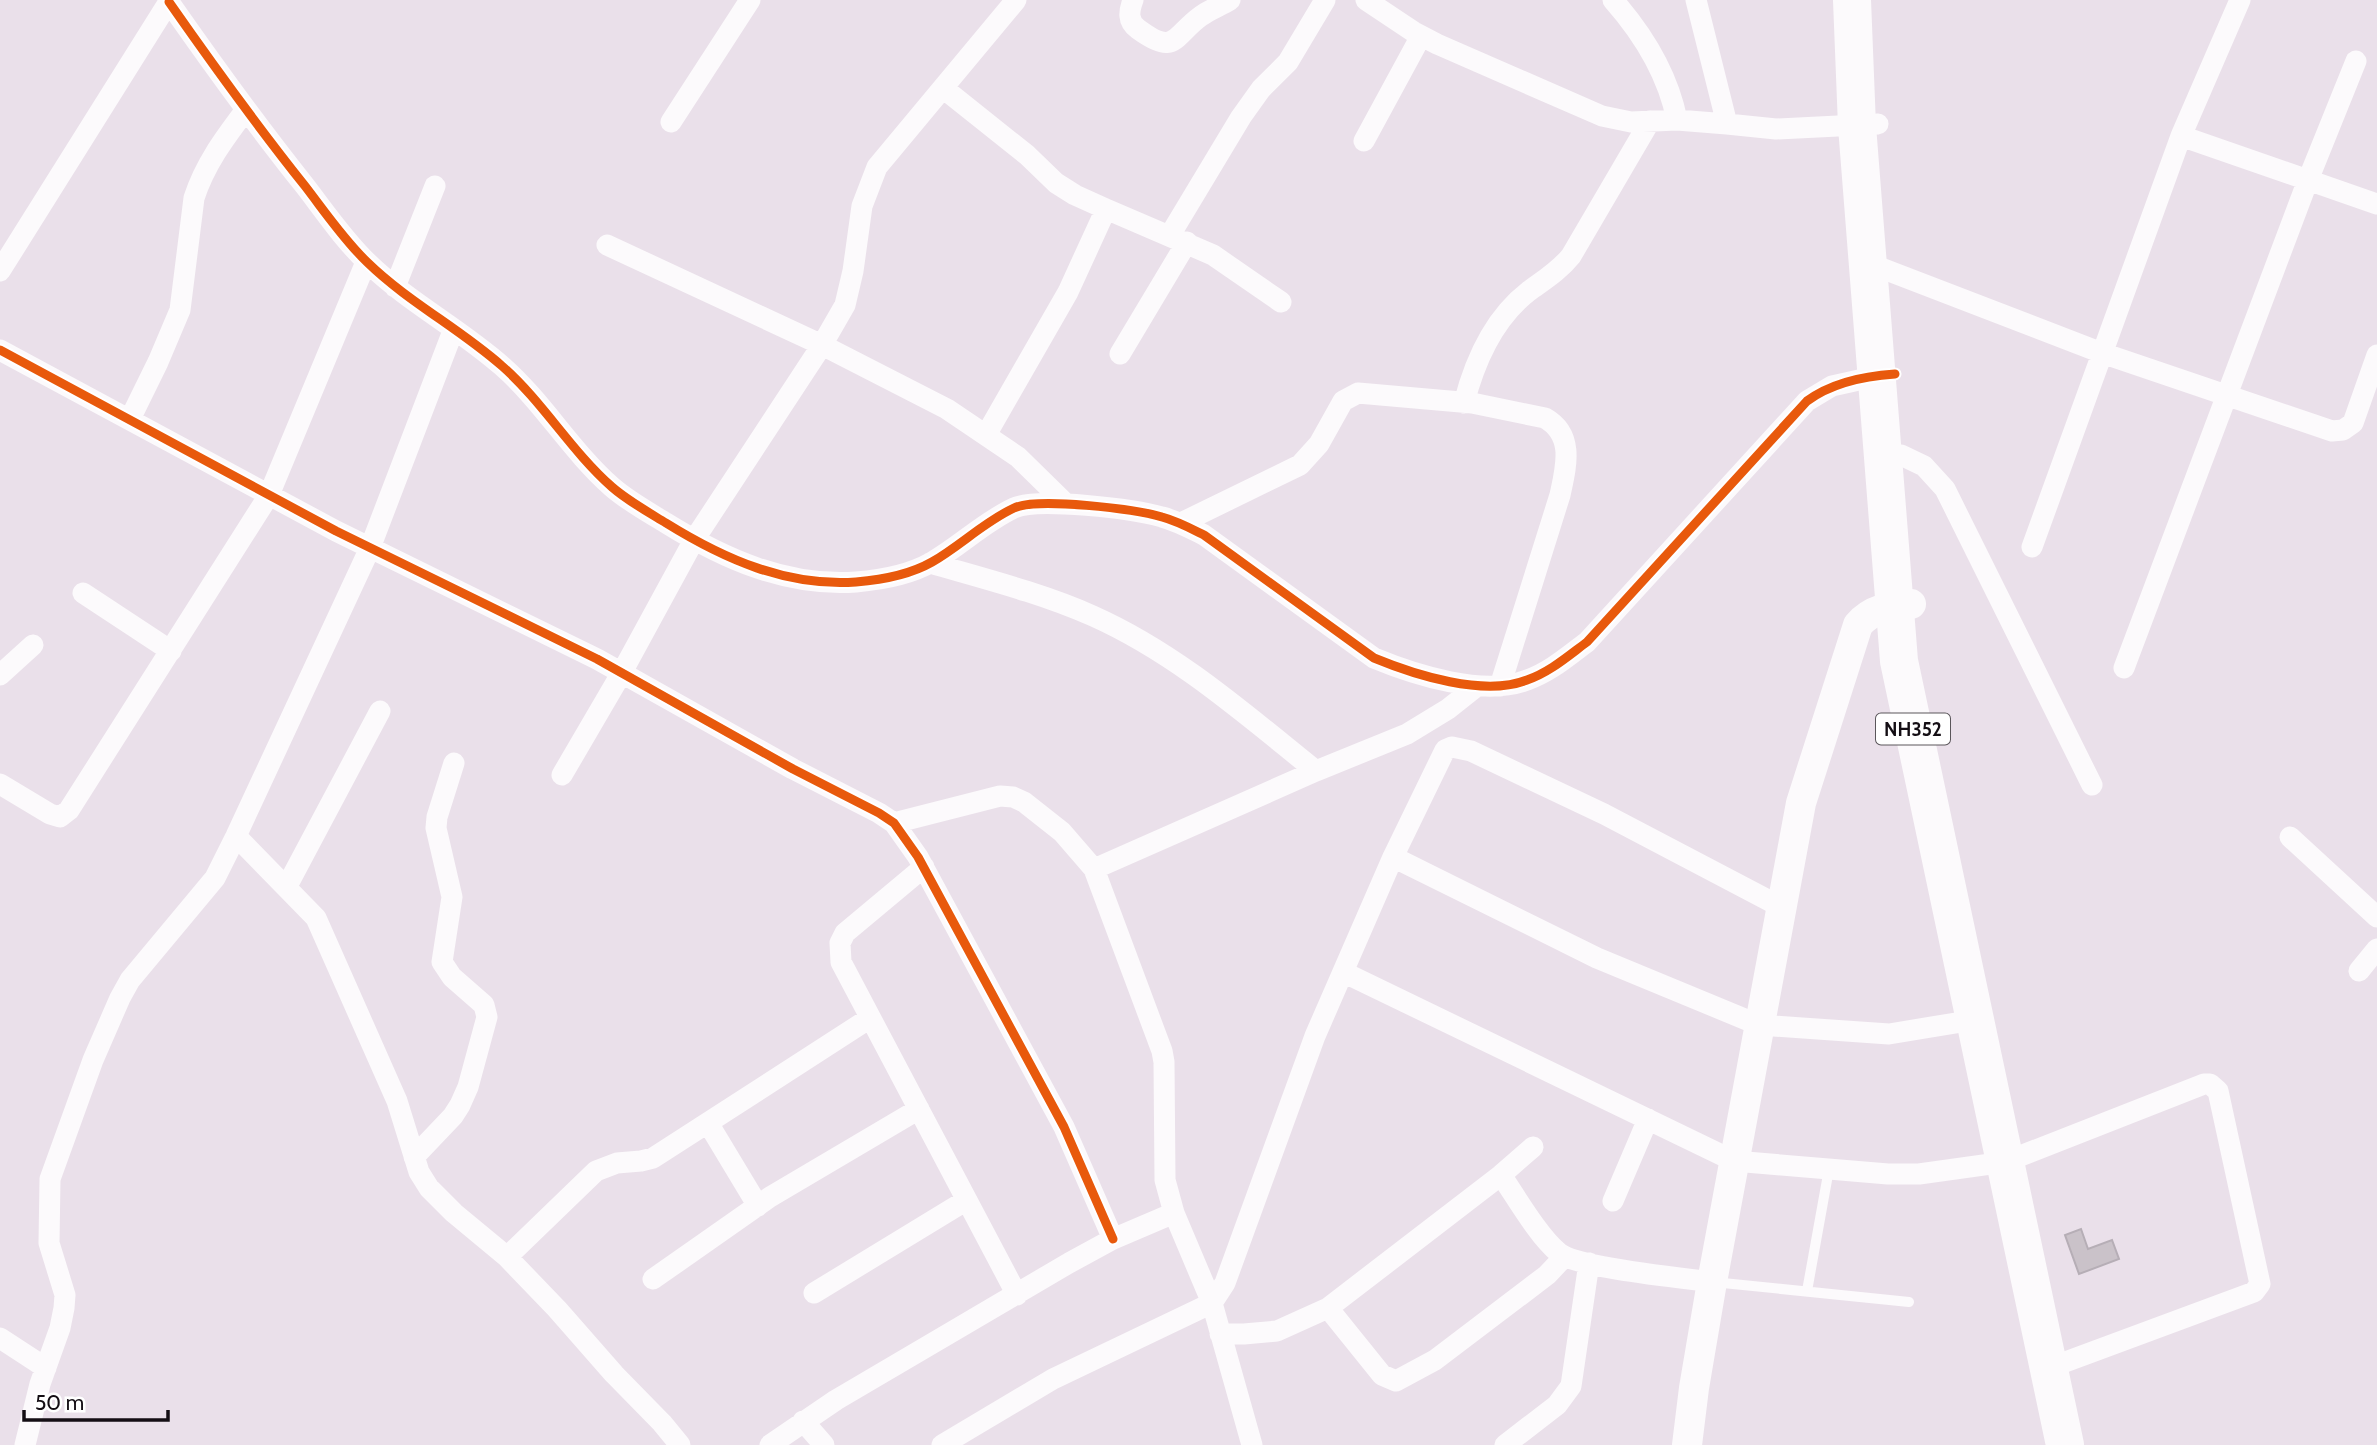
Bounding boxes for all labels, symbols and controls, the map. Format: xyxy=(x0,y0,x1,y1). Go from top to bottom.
road number: NH352 xyxy=(1876,714,1950,744)
scale bar xyxy=(24,1378,168,1422)
text: 50 m xyxy=(35,1390,84,1415)

